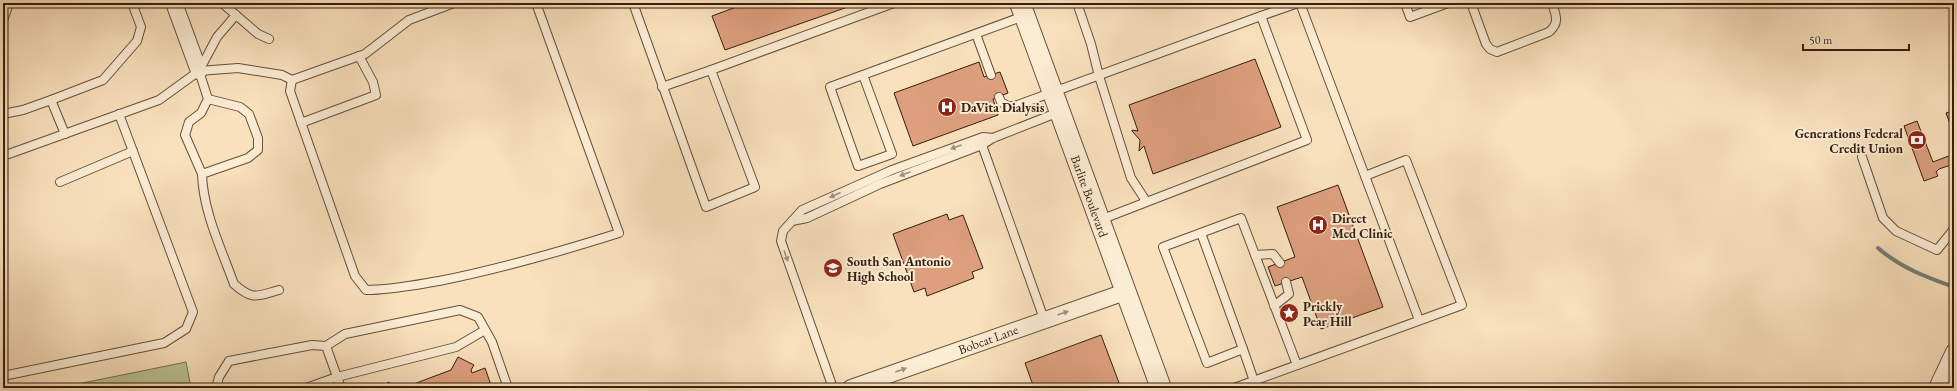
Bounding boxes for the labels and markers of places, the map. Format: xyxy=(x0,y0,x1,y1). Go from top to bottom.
hospital icon: DaVita Dialysis xyxy=(936,96,958,118)
place label: DaVita Dialysis xyxy=(961,99,1045,116)
place label: Generations Federal Credit Union xyxy=(1795,125,1904,157)
bank icon: Generations Federal Credit Union xyxy=(1906,129,1928,151)
place label: Direct Med Clinic xyxy=(1332,210,1393,242)
hospital icon: Direct Med Clinic xyxy=(1307,214,1329,236)
place label: South San Antonio High School xyxy=(847,253,951,285)
school or university icon: South San Antonio High School xyxy=(822,257,844,279)
place label: Prickly Pear Hill xyxy=(1303,298,1352,330)
place icon: Prickly Pear Hill xyxy=(1278,302,1300,324)

